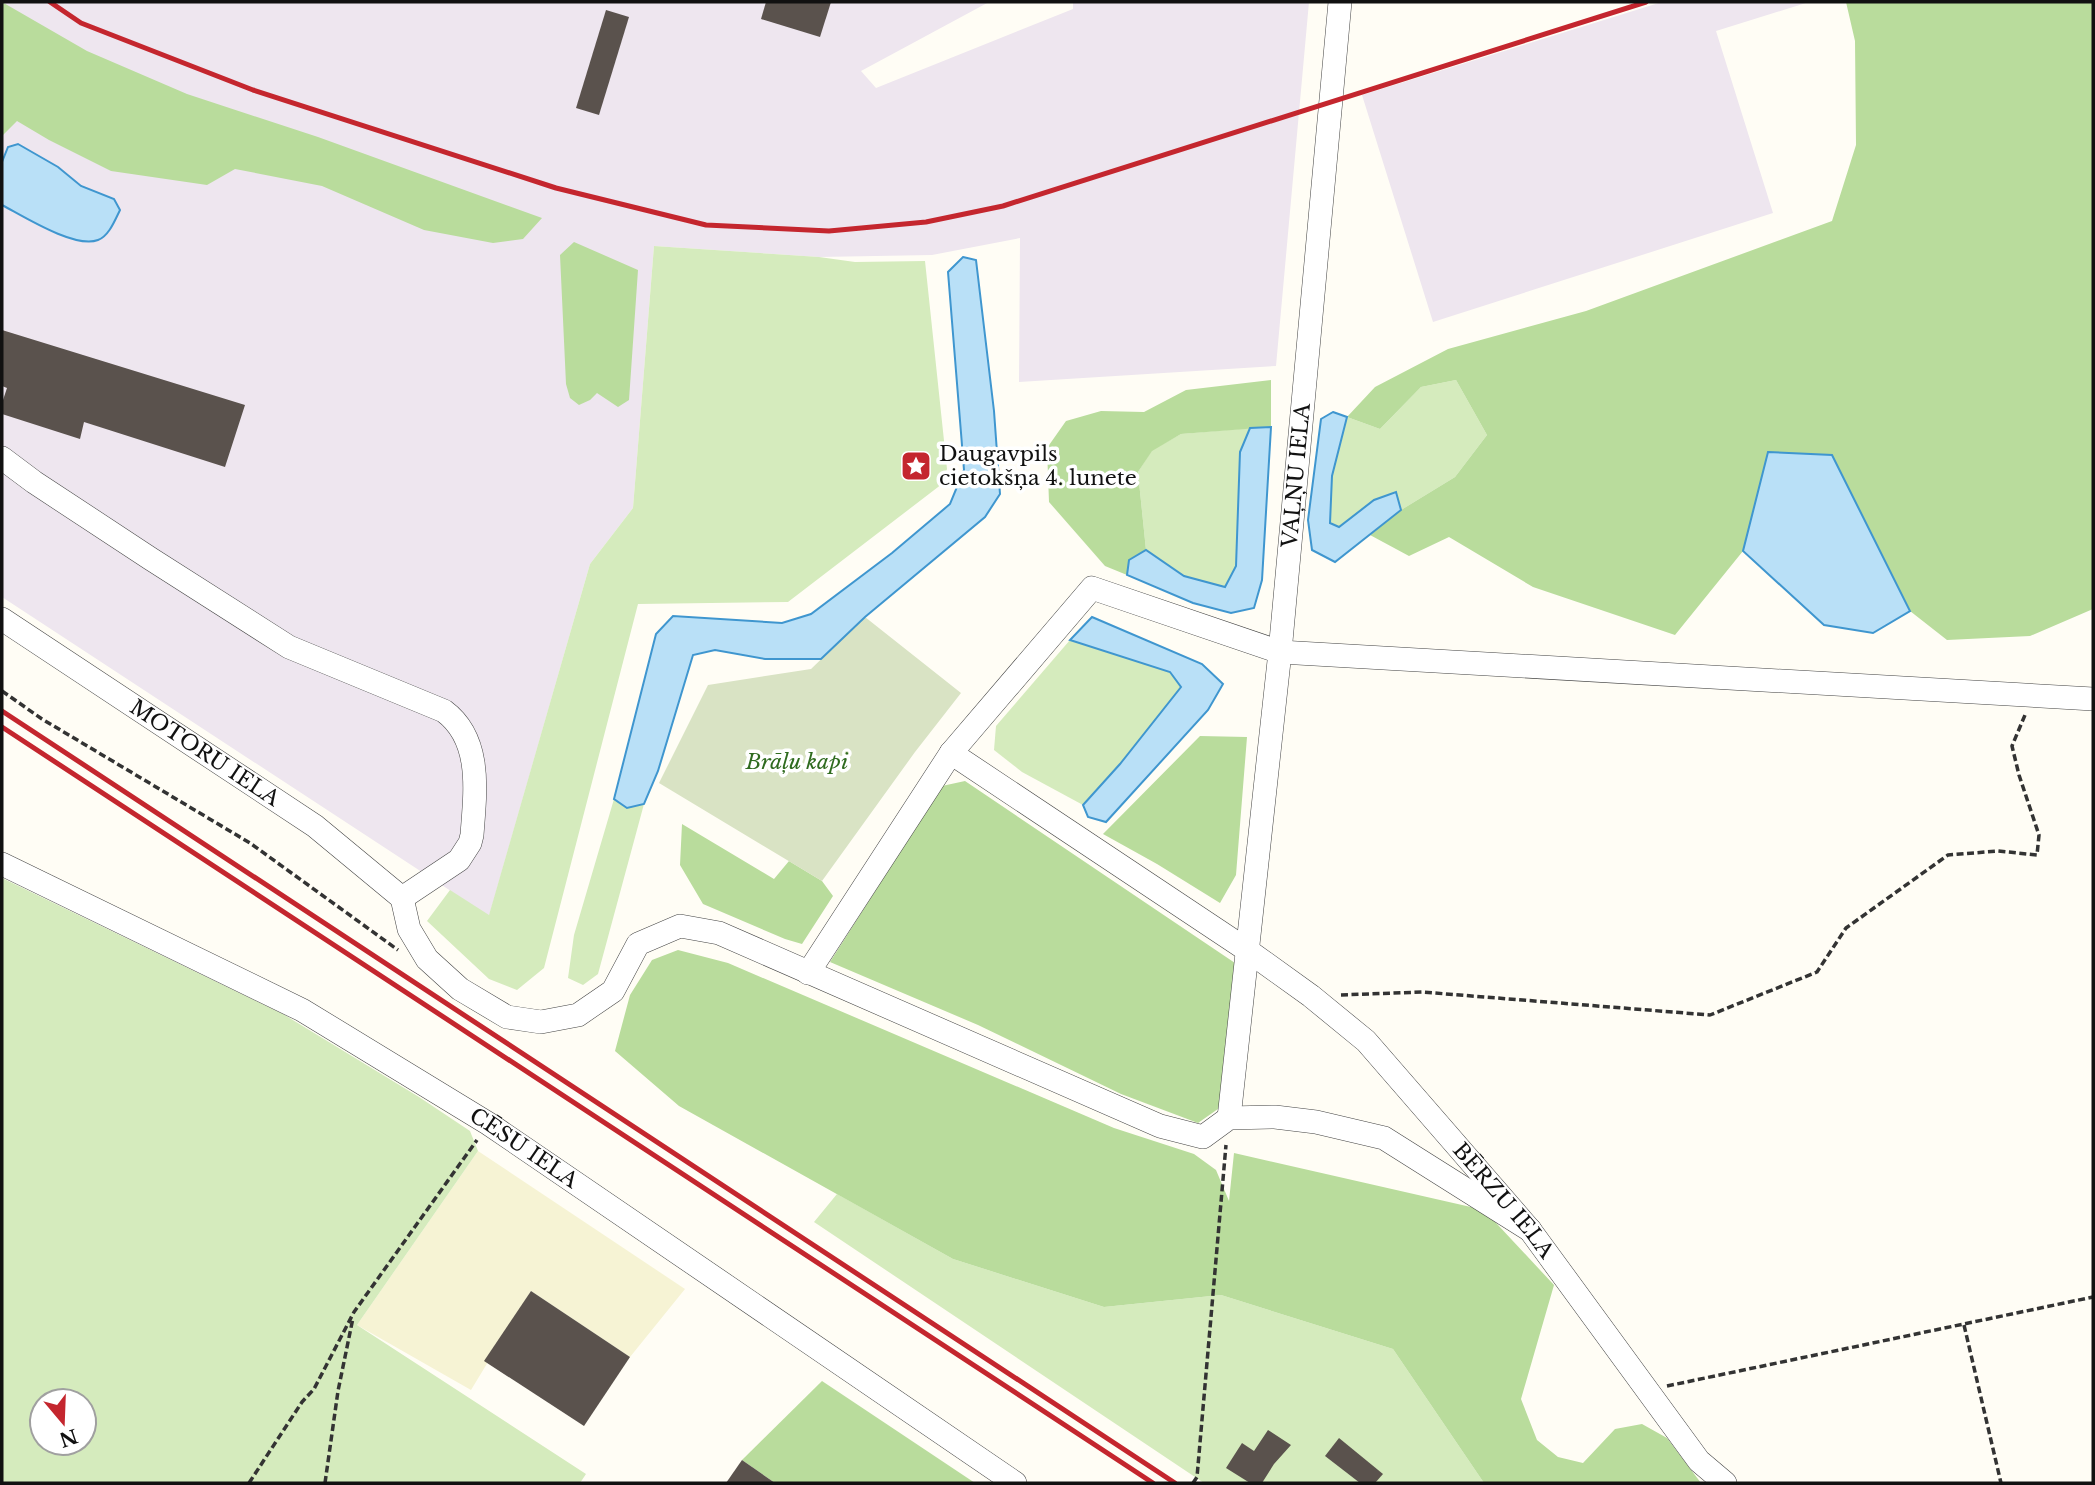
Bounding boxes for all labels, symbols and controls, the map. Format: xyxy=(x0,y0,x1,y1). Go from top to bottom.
street label: VAĻŅU IELA xyxy=(1277,401,1316,550)
place label: Daugavpils cietokšņa 4. lunete xyxy=(939,441,1137,491)
place icon: Daugavpils cietokšņa 4. lunete xyxy=(899,449,933,483)
street label: MOTORU IELA xyxy=(125,694,285,812)
park label: Brāļu kapi xyxy=(745,749,849,775)
street label: CĒSU IELA xyxy=(465,1102,584,1194)
street label: BĒRZU IELA xyxy=(1447,1137,1560,1264)
north arrow xyxy=(28,1387,98,1457)
text: N xyxy=(56,1424,81,1451)

